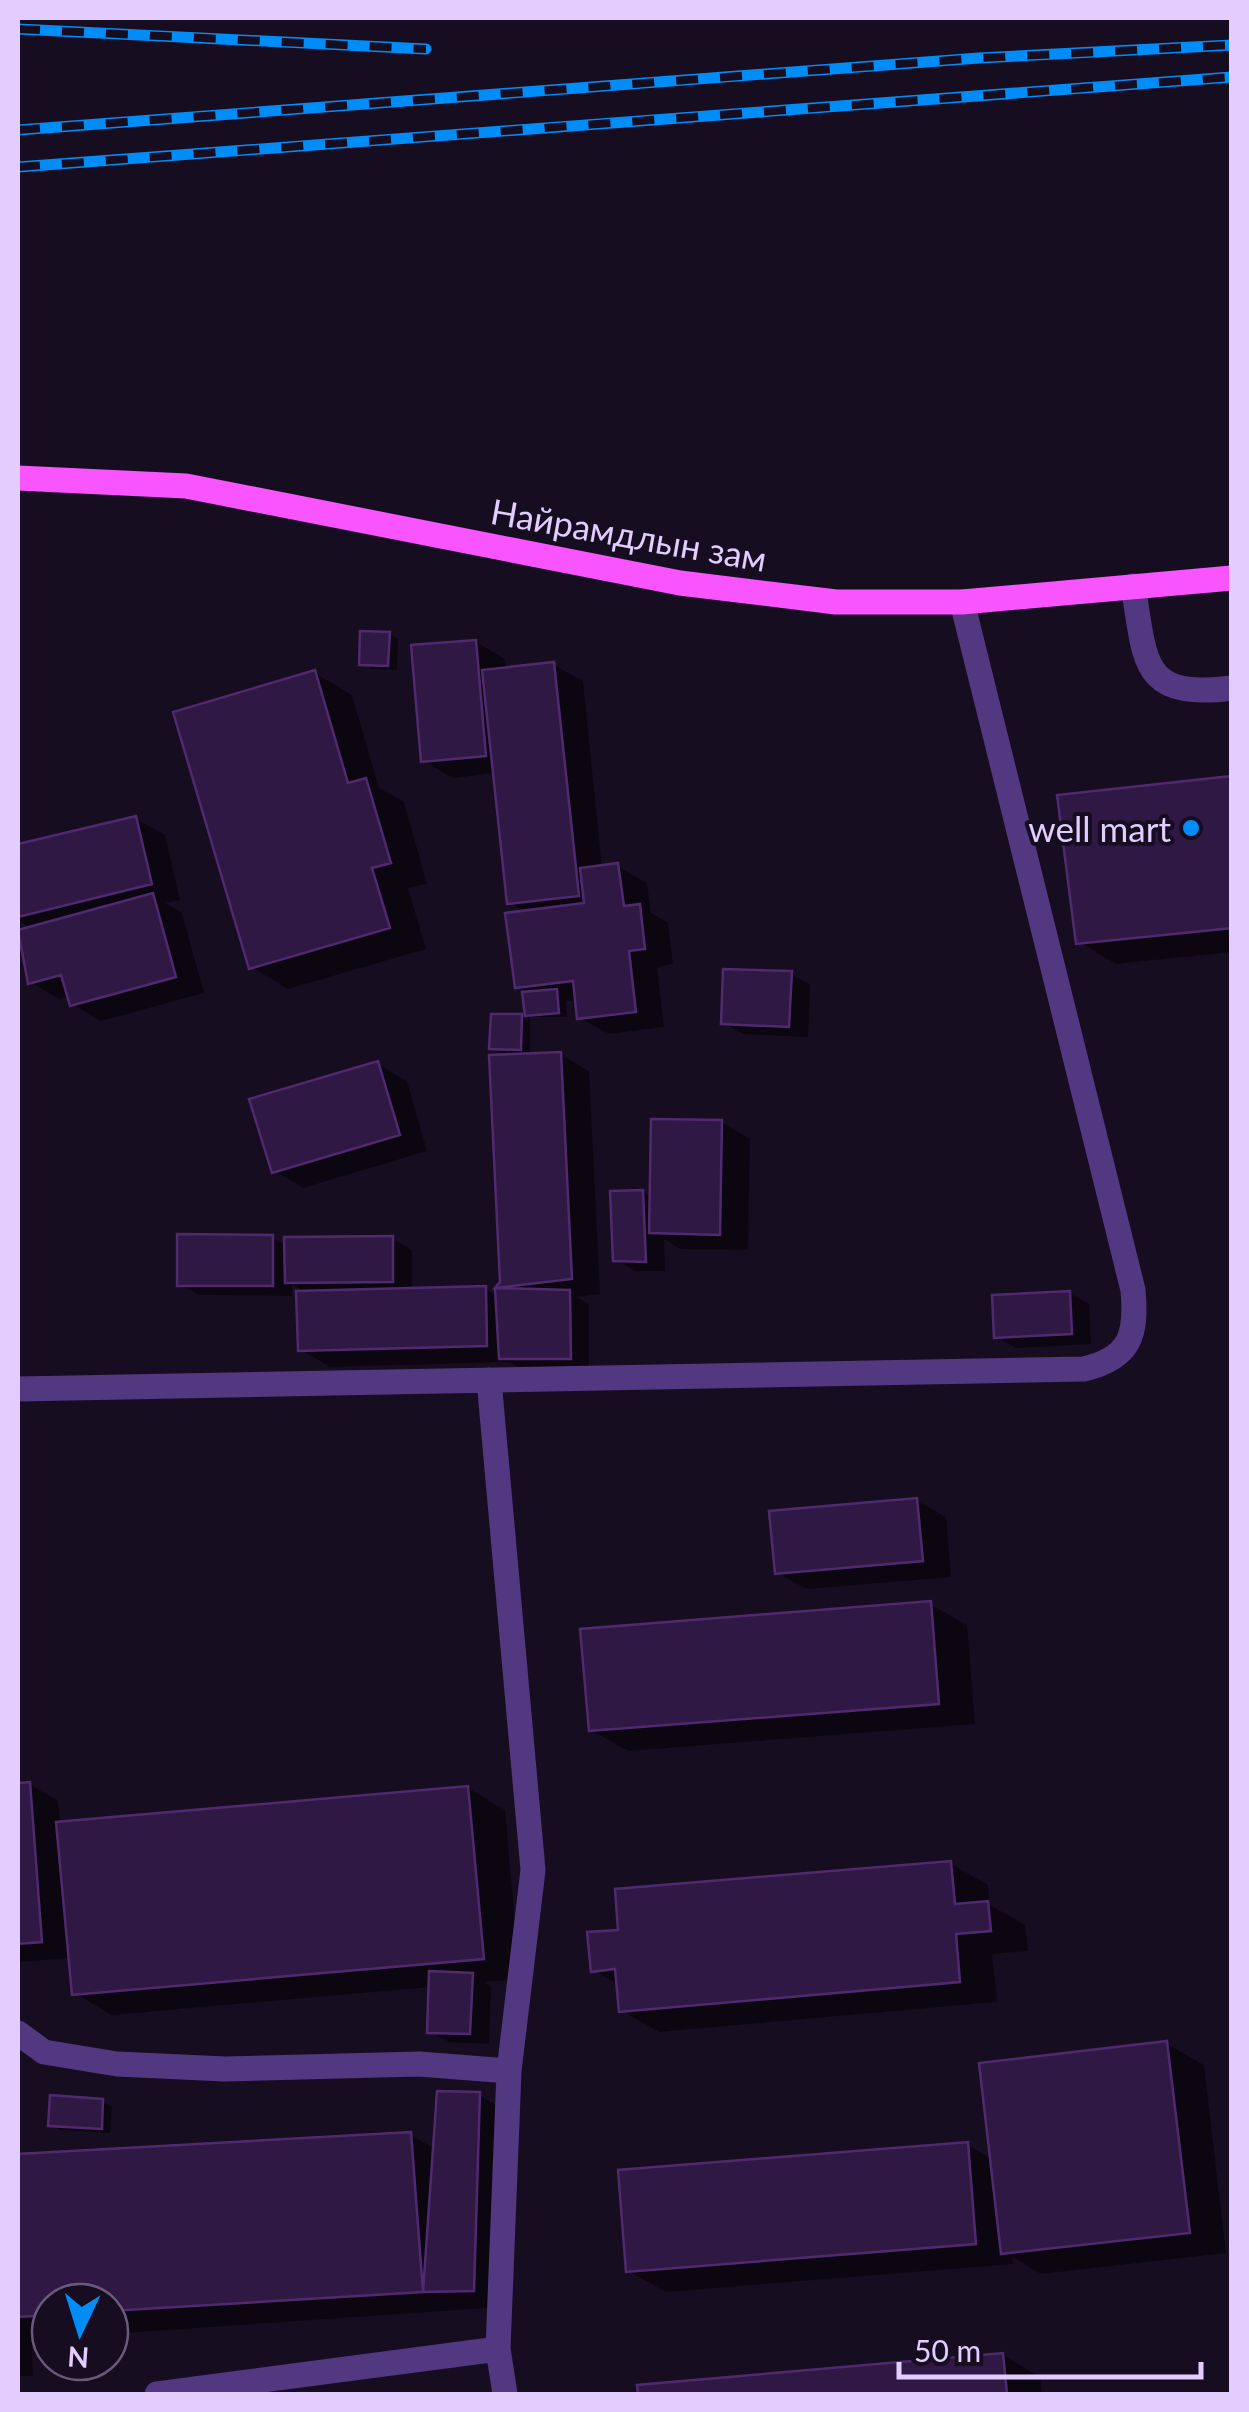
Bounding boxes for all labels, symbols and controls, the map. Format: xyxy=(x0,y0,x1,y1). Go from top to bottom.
street label: Найрамдлын зам xyxy=(488,489,770,579)
place label: well mart xyxy=(1028,807,1171,849)
marker: well mart xyxy=(1180,817,1202,839)
north arrow xyxy=(30,2282,130,2382)
scale bar xyxy=(899,2317,1202,2379)
text: 50 m xyxy=(914,2332,981,2368)
text: N xyxy=(66,2340,90,2376)

